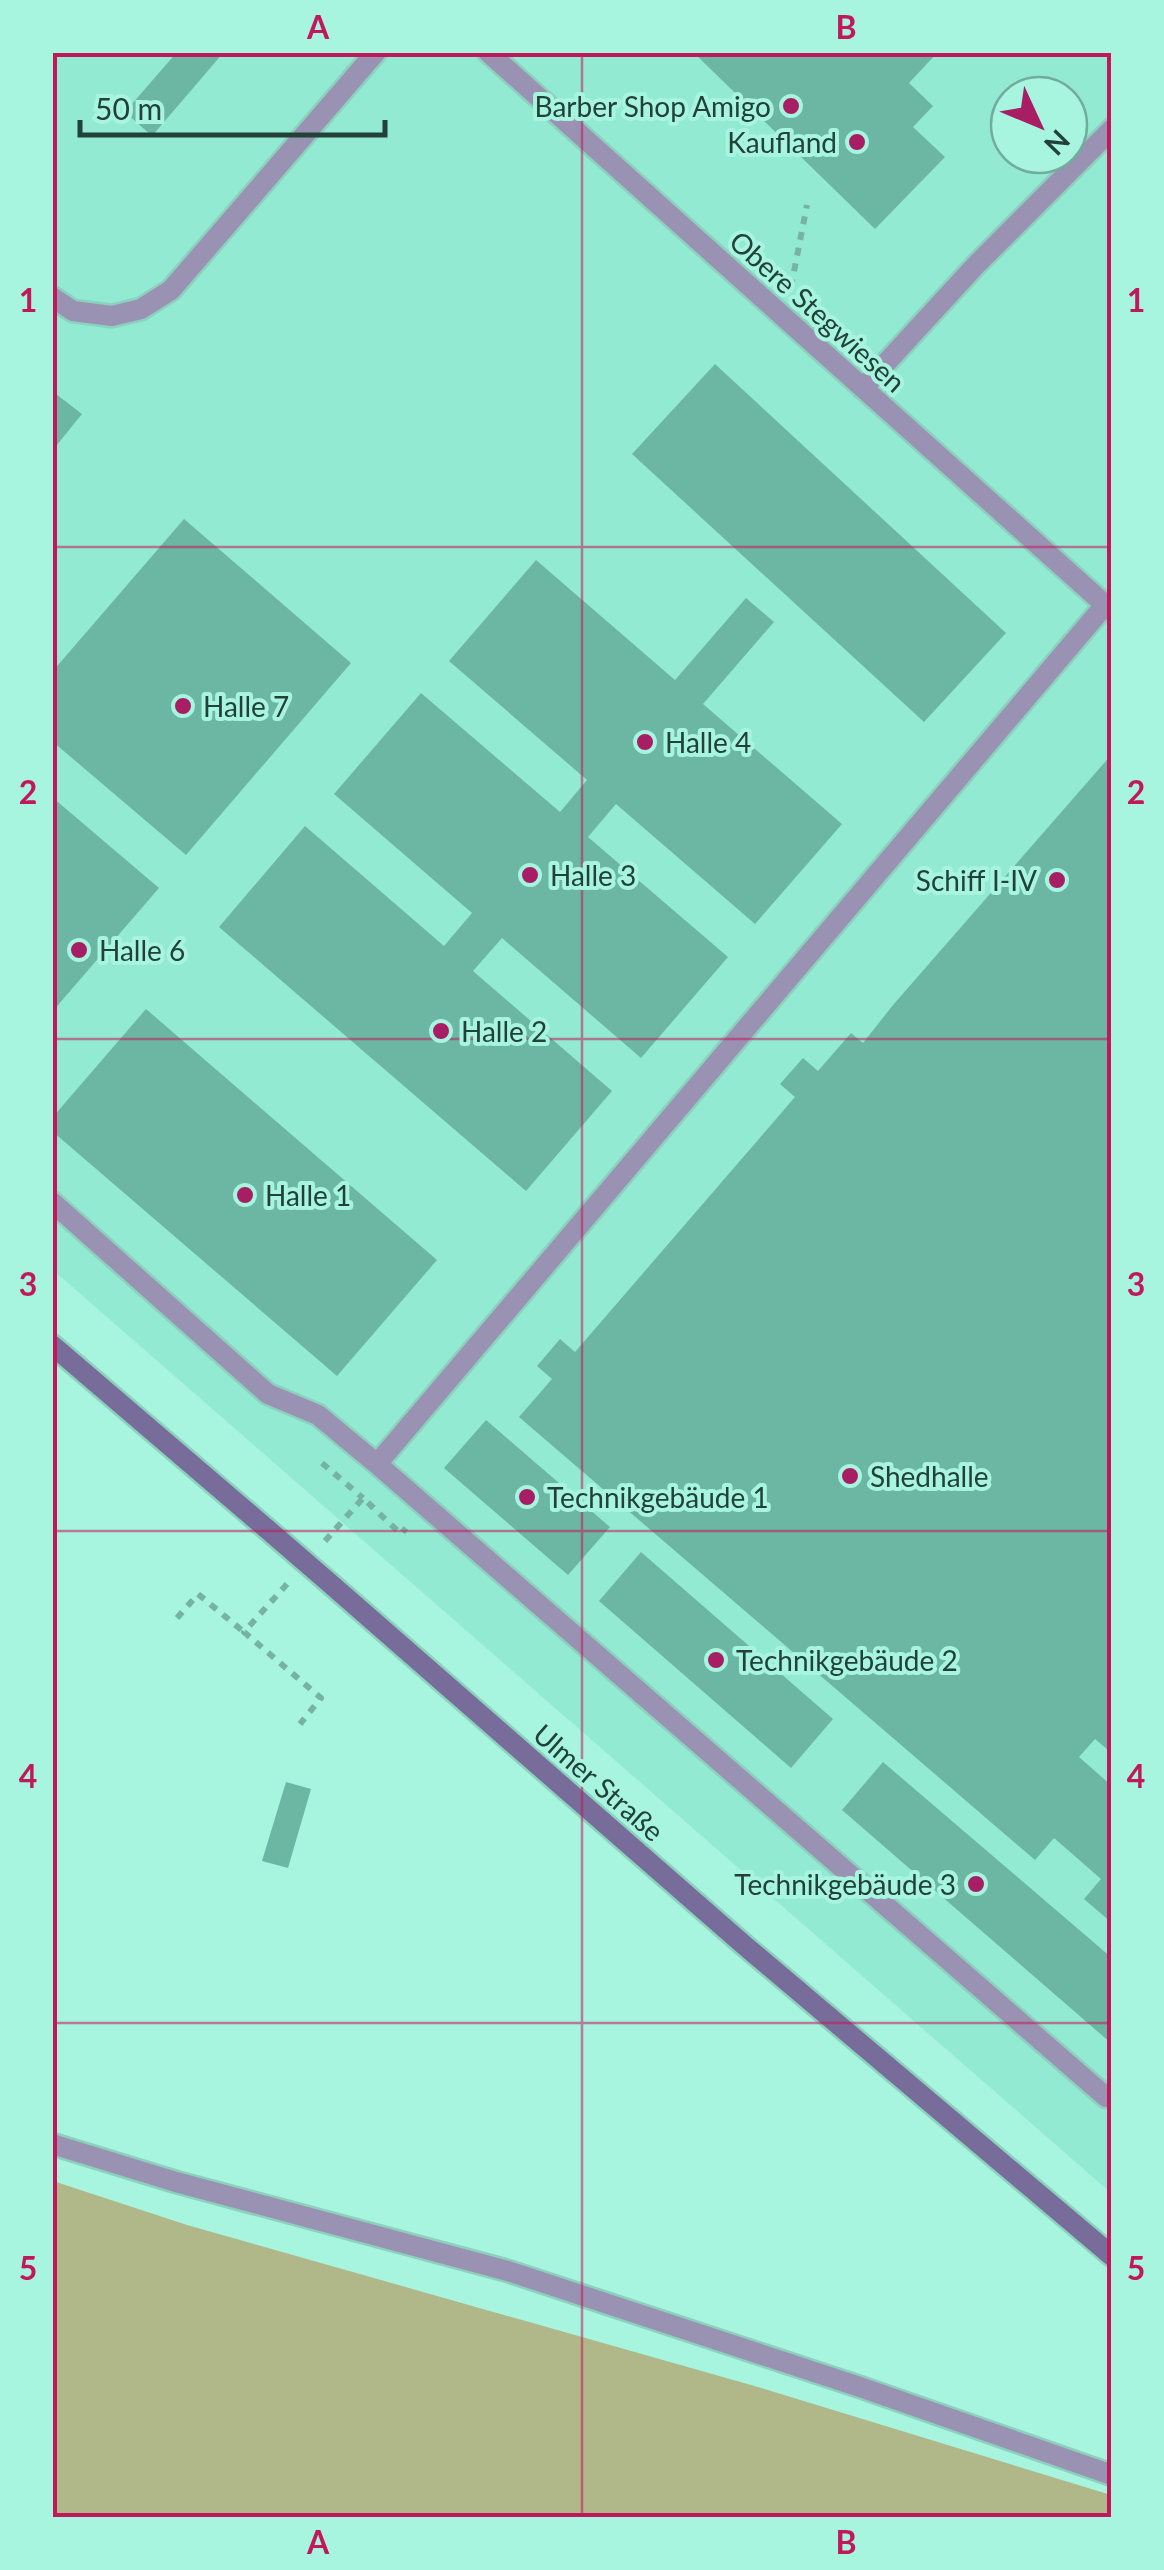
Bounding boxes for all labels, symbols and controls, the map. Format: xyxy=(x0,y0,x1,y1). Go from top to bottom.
text: A xyxy=(306,7,330,46)
text: B xyxy=(835,7,857,46)
scale bar xyxy=(80,75,385,137)
north arrow xyxy=(989,75,1089,175)
place label: Barber Shop Amigo xyxy=(535,89,771,123)
text: 50 m xyxy=(95,90,162,126)
marker: Barber Shop Amigo xyxy=(780,95,802,117)
text: N xyxy=(1038,123,1077,163)
place label: Kaufland xyxy=(727,125,837,159)
marker: Kaufland xyxy=(846,131,868,153)
street label: Obere Stegwiesen xyxy=(723,223,913,399)
text: 1 xyxy=(19,280,37,319)
text: 1 xyxy=(1127,280,1145,319)
place label: Halle 7 xyxy=(203,689,289,723)
marker: Halle 7 xyxy=(172,695,194,717)
place label: Halle 4 xyxy=(665,725,751,759)
marker: Halle 4 xyxy=(634,731,656,753)
text: 2 xyxy=(19,772,37,811)
text: 2 xyxy=(1127,772,1145,811)
place label: Halle 3 xyxy=(550,858,636,892)
place label: Schiff I-IV xyxy=(916,863,1037,897)
marker: Halle 3 xyxy=(519,864,541,886)
marker: Schiff I-IV xyxy=(1046,869,1068,891)
place label: Halle 6 xyxy=(99,933,185,967)
marker: Halle 6 xyxy=(68,939,90,961)
place label: Halle 2 xyxy=(461,1014,547,1048)
marker: Halle 2 xyxy=(430,1020,452,1042)
place label: Halle 1 xyxy=(265,1178,351,1212)
marker: Halle 1 xyxy=(234,1184,256,1206)
text: 3 xyxy=(19,1264,37,1303)
text: 3 xyxy=(1127,1264,1145,1303)
place label: Shedhalle xyxy=(870,1459,989,1493)
marker: Shedhalle xyxy=(839,1465,861,1487)
place label: Technikgebäude 1 xyxy=(547,1480,769,1514)
marker: Technikgebäude 1 xyxy=(516,1486,538,1508)
place label: Technikgebäude 2 xyxy=(736,1643,958,1677)
marker: Technikgebäude 2 xyxy=(705,1649,727,1671)
street label: Ulmer Straße xyxy=(527,1716,671,1848)
text: 4 xyxy=(19,1756,37,1795)
text: 4 xyxy=(1127,1756,1145,1795)
place label: Technikgebäude 3 xyxy=(734,1867,956,1901)
marker: Technikgebäude 3 xyxy=(965,1873,987,1895)
text: 5 xyxy=(19,2248,37,2287)
text: 5 xyxy=(1127,2248,1145,2287)
text: A xyxy=(306,2522,330,2561)
text: B xyxy=(835,2522,857,2561)

